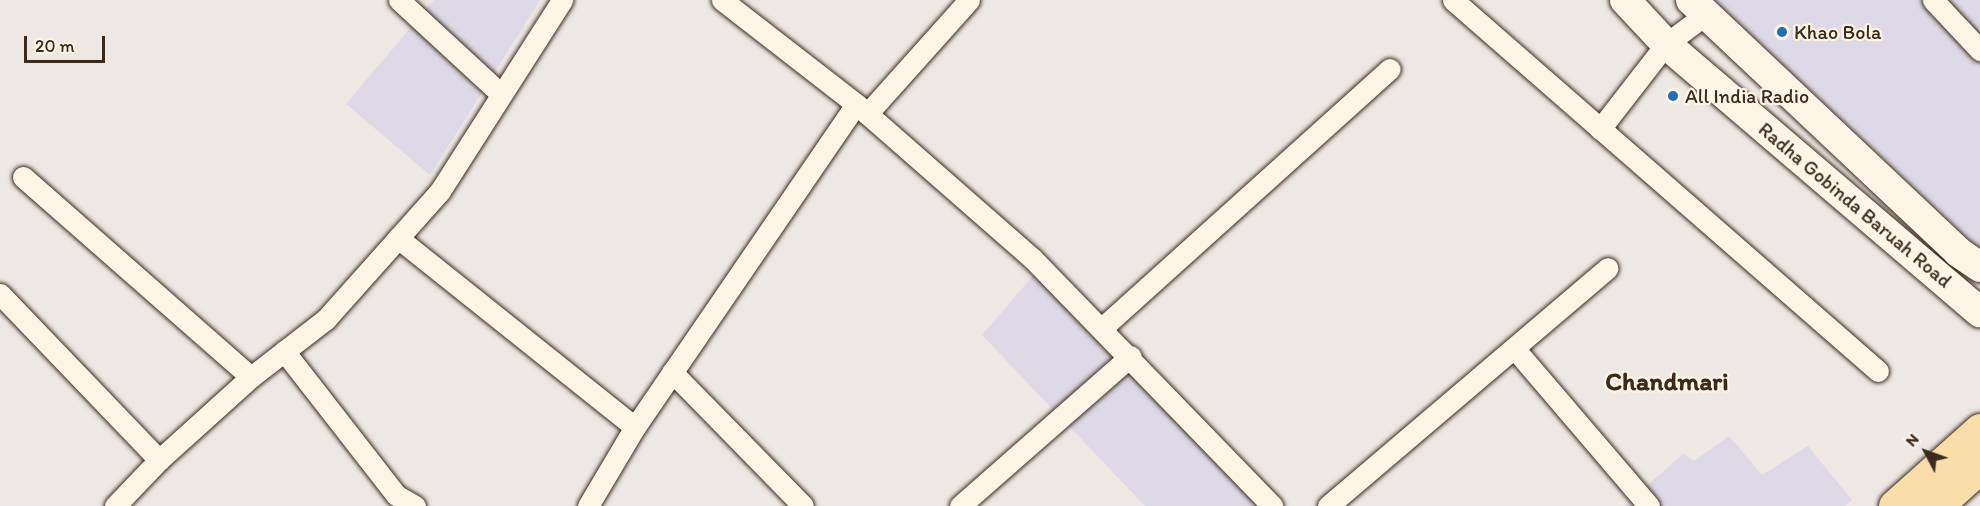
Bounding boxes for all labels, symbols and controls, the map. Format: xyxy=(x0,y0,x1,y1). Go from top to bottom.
place label: Khao Bola xyxy=(1794,20,1881,44)
scale bar xyxy=(27,24,108,62)
marker: Khao Bola xyxy=(1775,25,1789,39)
text: 20 m xyxy=(35,35,75,57)
place label: All India Radio xyxy=(1685,84,1811,108)
marker: All India Radio xyxy=(1666,89,1680,103)
street label: Radha Gobinda Baruah Road xyxy=(1754,117,1956,293)
district label: Chandmari xyxy=(1605,366,1729,398)
north arrow xyxy=(1896,422,1956,482)
text: N xyxy=(1901,430,1923,450)

